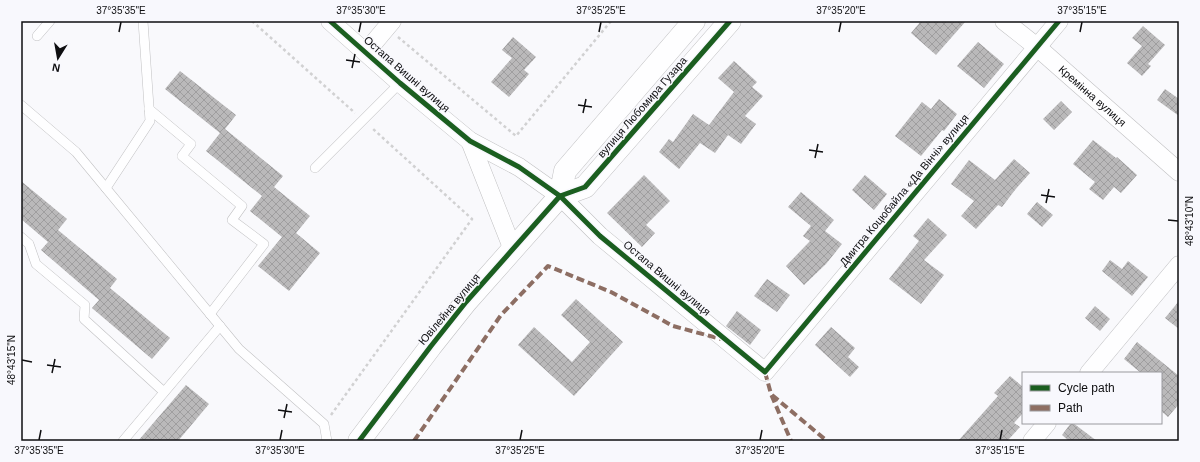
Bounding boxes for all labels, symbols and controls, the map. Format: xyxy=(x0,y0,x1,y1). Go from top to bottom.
text: 37°35'35"E xyxy=(96,5,146,16)
text: 37°35'30"E xyxy=(336,5,386,16)
text: 37°35'25"E xyxy=(576,5,626,16)
text: 37°35'20"E xyxy=(816,5,866,16)
text: 37°35'15"E xyxy=(1057,5,1107,16)
street label: Остапа Вишні вулиця xyxy=(362,33,452,115)
north arrow xyxy=(38,38,78,78)
street label: вулиця Любомира Гузара xyxy=(595,53,690,160)
text: N xyxy=(51,61,61,74)
street label: Кремінна вулиця xyxy=(1056,63,1129,129)
street label: Дмитра Коцюбайла «Да Вінчі» вулиця xyxy=(837,112,971,268)
text: 48°43'10"N xyxy=(1184,196,1195,246)
street label: Остапа Вишні вулиця xyxy=(621,238,713,318)
street label: Ювілейна вулиця xyxy=(416,271,482,347)
text: 48°43'15"N xyxy=(6,335,17,385)
legend xyxy=(1022,372,1162,424)
text: Cycle path xyxy=(1058,381,1115,395)
text: Path xyxy=(1058,401,1083,415)
text: 37°35'35"E xyxy=(14,445,64,456)
text: 37°35'30"E xyxy=(255,445,305,456)
text: 37°35'25"E xyxy=(495,445,545,456)
text: 37°35'20"E xyxy=(735,445,785,456)
text: 37°35'15"E xyxy=(975,445,1025,456)

